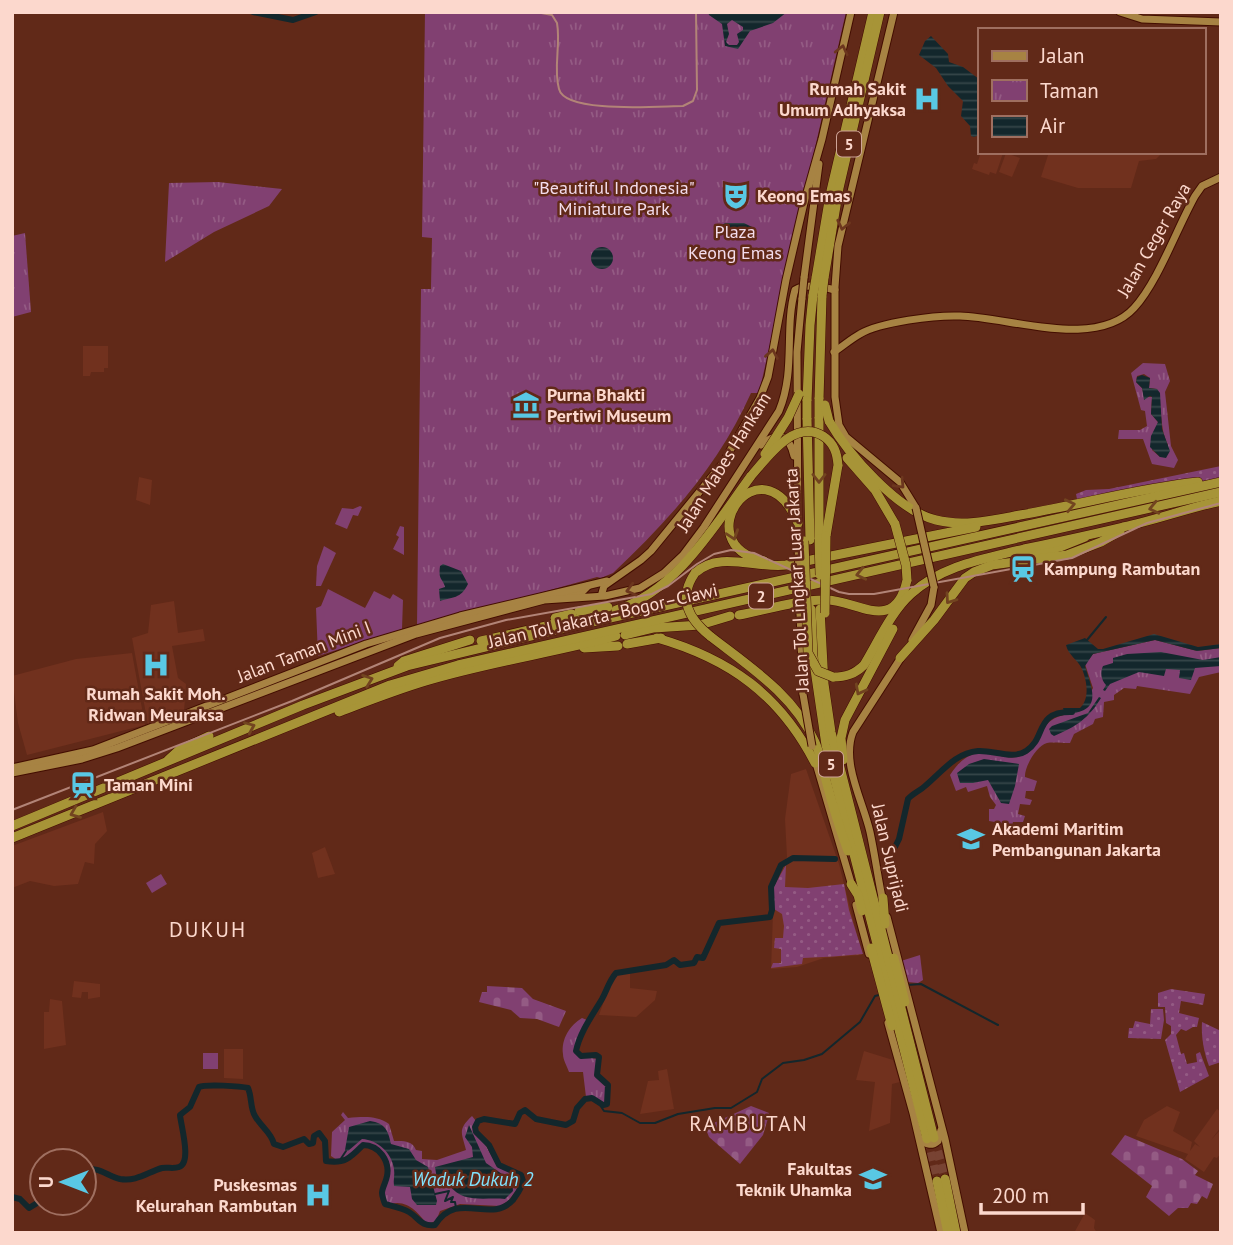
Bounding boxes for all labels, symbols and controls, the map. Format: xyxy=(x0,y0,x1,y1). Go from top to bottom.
legend xyxy=(978,28,1205,154)
text: Jalan xyxy=(1039,42,1085,69)
one-way arrow xyxy=(834,44,848,56)
place label: Rumah Sakit Umum Adhyaksa xyxy=(779,77,907,121)
text: Taman xyxy=(1040,77,1099,104)
hospital icon: Rumah Sakit Umum Adhyaksa xyxy=(912,84,942,114)
text: Air xyxy=(1040,112,1065,139)
road number: 5 xyxy=(837,132,861,156)
park label: "Beautiful Indonesia" Miniature Park xyxy=(533,176,695,220)
street label: Jalan Ceger Raya xyxy=(1111,179,1196,302)
theatre icon: Keong Emas xyxy=(721,181,751,211)
place label: Keong Emas xyxy=(757,184,851,207)
one-way arrow xyxy=(836,219,851,231)
park label: Plaza Keong Emas xyxy=(688,220,782,264)
one-way arrow xyxy=(764,348,779,360)
place label: Purna Bhakti Pertiwi Museum xyxy=(547,383,671,427)
street label: Jalan Mabes Hankam xyxy=(671,388,776,537)
museum icon: Purna Bhakti Pertiwi Museum xyxy=(511,390,541,420)
street label: Jalan Tol Lingkar Luar Jakarta xyxy=(779,468,814,693)
one-way arrow xyxy=(811,473,827,484)
one-way arrow xyxy=(892,476,905,489)
one-way arrow xyxy=(1064,499,1076,514)
one-way arrow xyxy=(1148,499,1160,514)
one-way arrow xyxy=(725,528,739,541)
station icon: Kampung Rambutan xyxy=(1008,554,1038,584)
place label: Kampung Rambutan xyxy=(1044,557,1200,580)
one-way arrow xyxy=(855,565,867,580)
street label: Jalan Tol Jakarta–Bogor–Ciawi xyxy=(485,578,720,653)
one-way arrow xyxy=(625,582,637,596)
road number: 2 xyxy=(749,583,773,608)
one-way arrow xyxy=(946,591,958,604)
street label: Jalan Taman Mini I xyxy=(233,615,374,688)
hospital icon: Rumah Sakit Moh. Ridwan Meuraksa xyxy=(141,650,171,680)
one-way arrow xyxy=(362,674,374,688)
place label: Rumah Sakit Moh. Ridwan Meuraksa xyxy=(86,682,226,726)
one-way arrow xyxy=(854,683,868,695)
one-way arrow xyxy=(243,722,255,736)
road number: 5 xyxy=(819,751,843,776)
station icon: Taman Mini xyxy=(68,770,98,800)
place label: Taman Mini xyxy=(104,773,193,796)
street label: Jalan Suprijadi xyxy=(867,800,914,915)
one-way arrow xyxy=(70,804,82,818)
place label: Akademi Maritim Pembangunan Jakarta xyxy=(992,817,1161,861)
school or university icon: Akademi Maritim Pembangunan Jakarta xyxy=(956,824,986,854)
district label: DUKUH xyxy=(169,916,247,943)
district label: RAMBUTAN xyxy=(689,1110,809,1137)
north arrow xyxy=(28,1147,98,1217)
place label: Fakultas Teknik Uhamka xyxy=(736,1157,852,1201)
school or university icon: Fakultas Teknik Uhamka xyxy=(858,1164,888,1194)
water label: Waduk Dukuh 2 xyxy=(413,1167,534,1191)
scale bar xyxy=(981,1172,1082,1216)
place label: Puskesmas Kelurahan Rambutan xyxy=(136,1173,297,1217)
text: U xyxy=(34,1176,58,1188)
hospital icon: Puskesmas Kelurahan Rambutan xyxy=(303,1180,333,1210)
text: 200 m xyxy=(992,1182,1049,1209)

